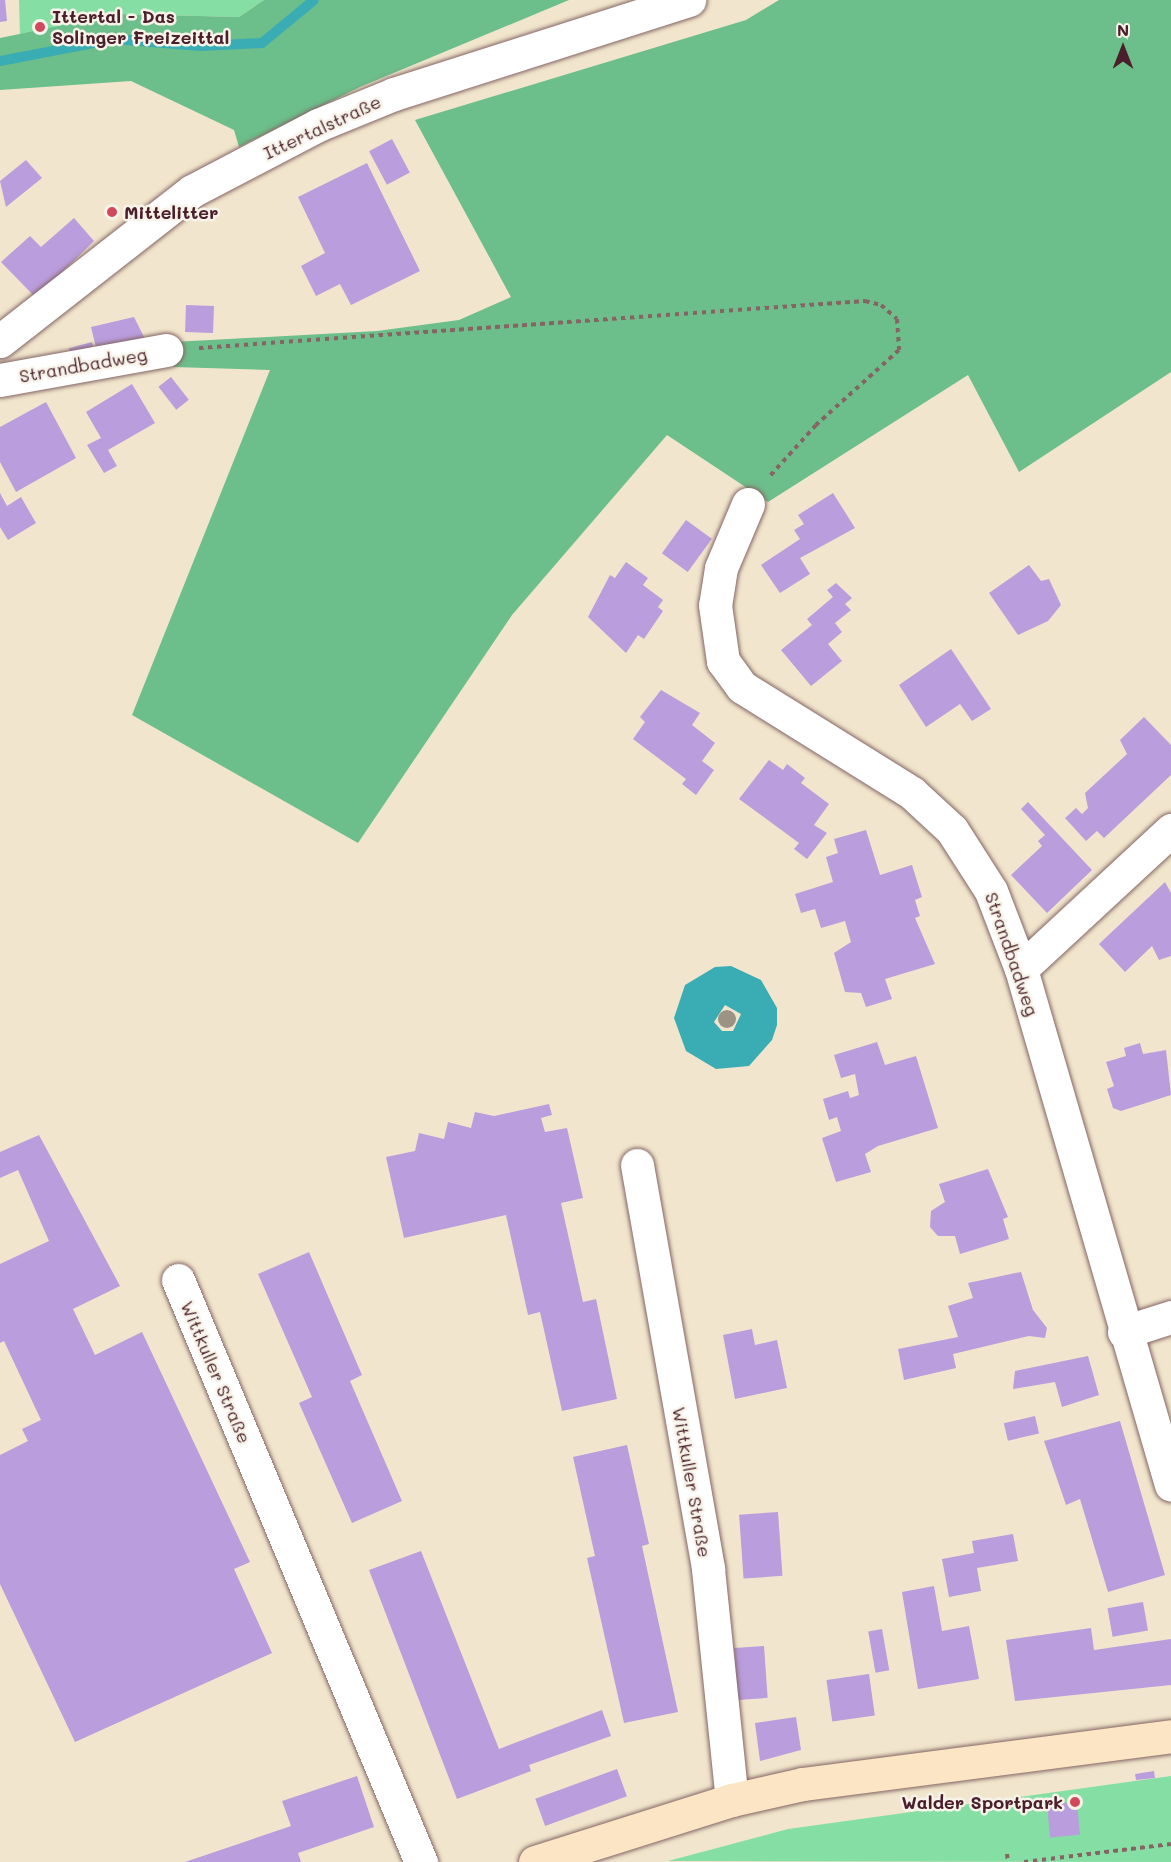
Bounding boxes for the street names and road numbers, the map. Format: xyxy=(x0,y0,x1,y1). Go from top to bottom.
street label: Ittertalstraße xyxy=(260,90,384,164)
street label: Strandbadweg xyxy=(17,343,149,387)
street label: Strandbadweg xyxy=(981,889,1043,1019)
street label: Wittkuller Straße xyxy=(176,1298,256,1446)
street label: Wittkuller Straße xyxy=(668,1405,716,1559)

